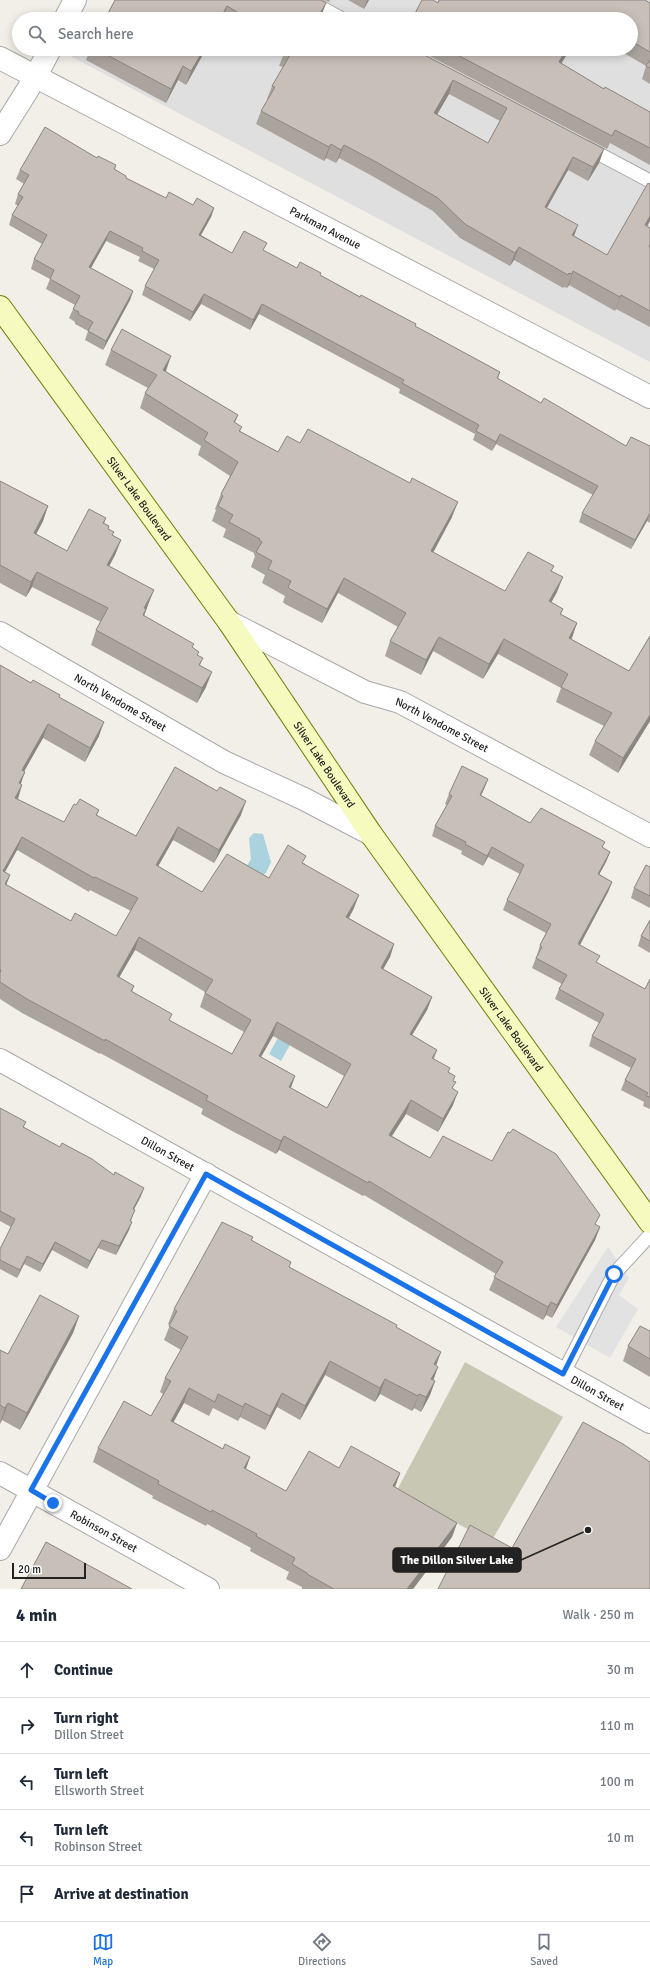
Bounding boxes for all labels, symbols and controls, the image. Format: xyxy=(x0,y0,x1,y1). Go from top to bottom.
search box xyxy=(12,12,638,56)
icon: search xyxy=(26,23,48,45)
text: Search here xyxy=(58,25,134,43)
street label: Parkman Avenue xyxy=(287,204,363,252)
street label: Silver Lake Boulevard xyxy=(104,454,174,544)
street label: North Vendome Street xyxy=(72,671,169,734)
street label: North Vendome Street xyxy=(394,695,491,755)
street label: Silver Lake Boulevard xyxy=(291,719,358,810)
street label: Silver Lake Boulevard xyxy=(476,985,546,1074)
street label: Dillon Street xyxy=(138,1134,197,1174)
route start xyxy=(605,1265,623,1283)
street label: Dillon Street xyxy=(568,1373,627,1413)
route end xyxy=(44,1494,62,1512)
street label: Robinson Street xyxy=(68,1508,140,1555)
callout: The Dillon Silver Lake xyxy=(393,1548,521,1572)
text: The Dillon Silver Lake xyxy=(401,1553,514,1568)
scale bar xyxy=(12,1561,86,1580)
text: 20 m xyxy=(18,1563,41,1576)
text: 4 min xyxy=(16,1605,57,1626)
text: Walk · 250 m xyxy=(563,1607,634,1623)
icon: ahead xyxy=(16,1659,38,1681)
text: Continue xyxy=(54,1661,113,1679)
text: 30 m xyxy=(607,1662,634,1678)
text: Turn right xyxy=(54,1709,119,1727)
icon: right xyxy=(16,1715,38,1737)
text: 110 m xyxy=(600,1718,634,1734)
text: Dillon Street xyxy=(54,1727,124,1743)
text: Turn left xyxy=(54,1765,108,1783)
icon: left xyxy=(16,1771,38,1793)
text: 100 m xyxy=(600,1774,634,1790)
text: Ellsworth Street xyxy=(54,1783,144,1799)
text: Turn left xyxy=(54,1821,108,1839)
icon: left xyxy=(16,1827,38,1849)
text: 10 m xyxy=(607,1830,634,1846)
text: Robinson Street xyxy=(54,1839,142,1855)
icon: arrive xyxy=(16,1883,38,1905)
text: Arrive at destination xyxy=(54,1885,189,1903)
tab: Map xyxy=(92,1931,114,1968)
tab: Directions xyxy=(298,1931,346,1968)
tab: Saved xyxy=(530,1931,558,1968)

